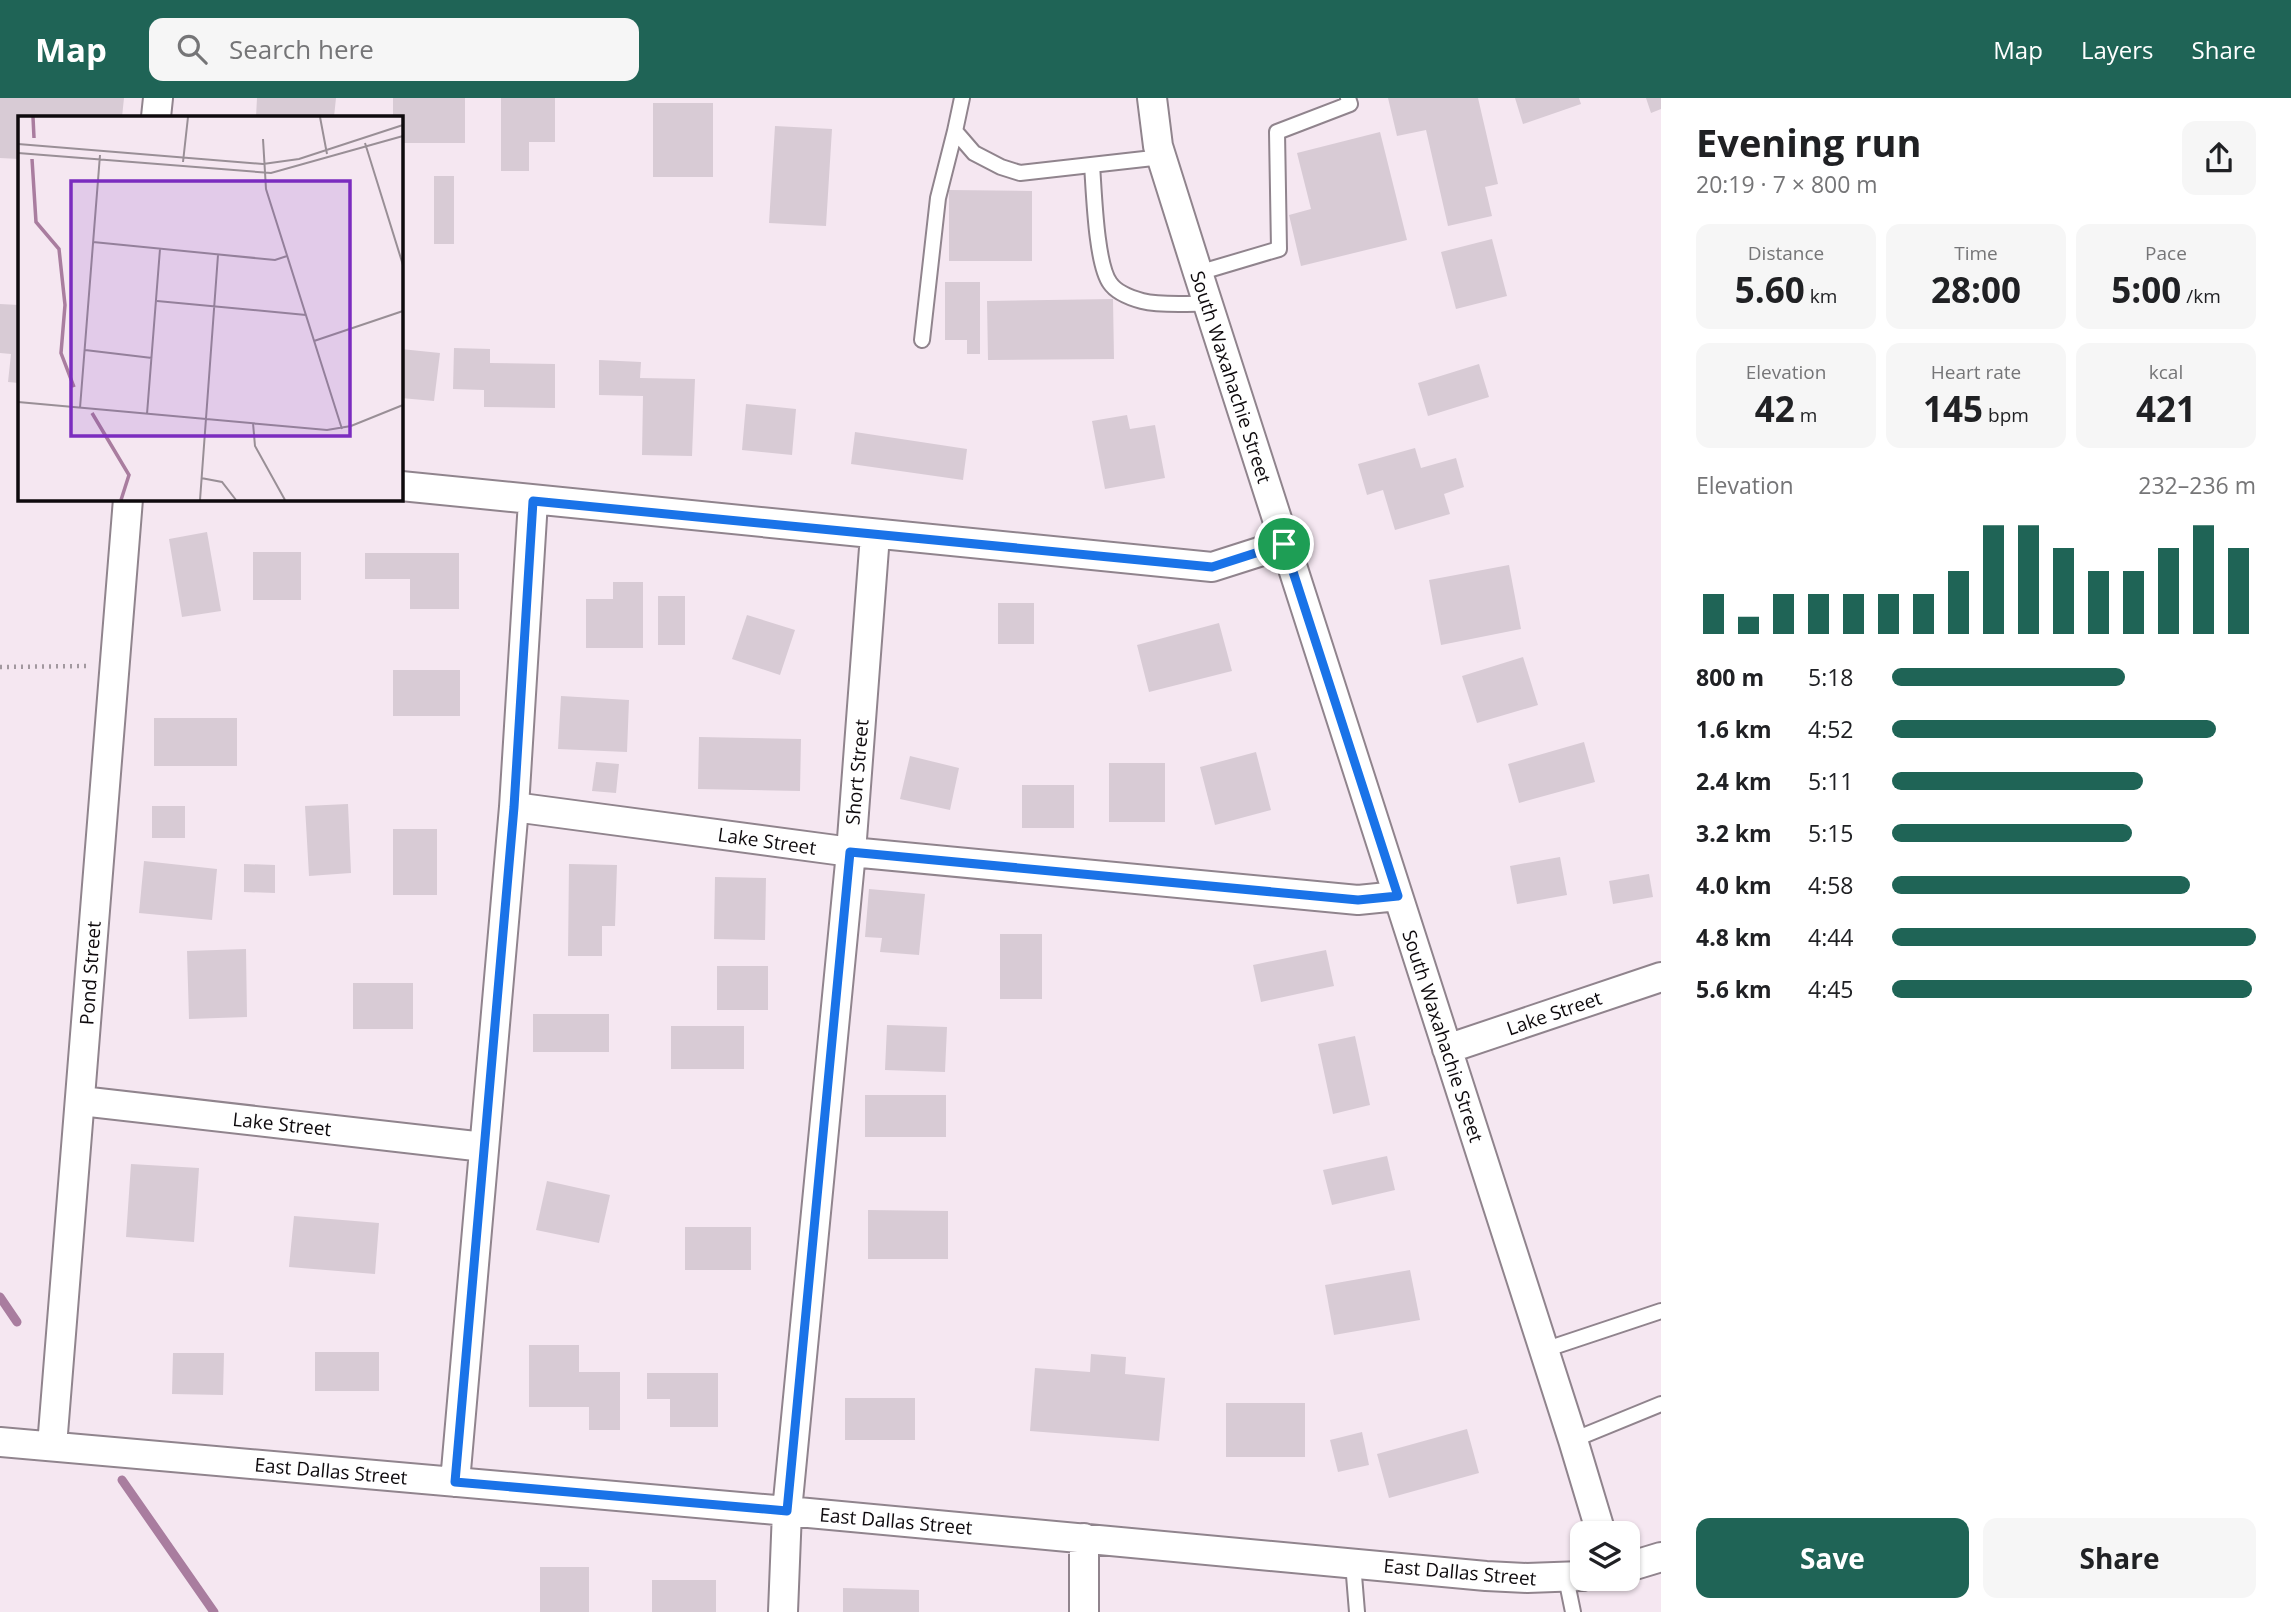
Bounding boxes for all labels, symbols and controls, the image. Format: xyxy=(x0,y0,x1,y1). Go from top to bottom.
search box xyxy=(149,18,639,81)
text: Map xyxy=(35,27,107,72)
icon: search xyxy=(173,30,211,68)
text: Search here xyxy=(229,31,374,67)
text: Map xyxy=(1993,33,2043,66)
text: Layers xyxy=(2081,33,2154,66)
text: Share xyxy=(2192,33,2256,66)
inset map xyxy=(18,116,402,500)
text: Evening run xyxy=(1696,116,1921,168)
button: share xyxy=(2182,121,2256,195)
text: 20:19 · 7 × 800 m xyxy=(1696,168,1878,200)
text: Distance xyxy=(1748,240,1824,266)
text: Time xyxy=(1954,240,1998,266)
text: Pace xyxy=(2145,240,2187,266)
text: 5.60 xyxy=(1735,266,1805,313)
text: 28:00 xyxy=(1931,266,2021,313)
text: 5:00 xyxy=(2111,266,2181,313)
street label: South Waxahachie Street xyxy=(1184,267,1278,487)
text: km xyxy=(1805,283,1837,309)
text: /km xyxy=(2181,283,2221,309)
text: Elevation xyxy=(1746,359,1826,385)
text: Heart rate xyxy=(1931,359,2021,385)
text: kcal xyxy=(2149,359,2183,385)
text: 42 xyxy=(1755,385,1795,432)
text: 145 xyxy=(1923,385,1983,432)
text: 421 xyxy=(2136,385,2196,432)
text: m xyxy=(1795,402,1817,428)
text: bpm xyxy=(1983,402,2029,428)
text: Elevation xyxy=(1696,469,1794,501)
text: 232–236 m xyxy=(2138,469,2256,501)
pin xyxy=(1254,514,1314,574)
icon: arrive xyxy=(1265,525,1303,563)
text: 800 m xyxy=(1696,661,1764,693)
text: 5:18 xyxy=(1808,661,1854,693)
text: 1.6 km xyxy=(1696,713,1772,745)
text: 4:52 xyxy=(1808,713,1854,745)
street label: Short Street xyxy=(839,718,875,826)
text: 2.4 km xyxy=(1696,765,1772,797)
text: 5:11 xyxy=(1808,765,1854,797)
text: 3.2 km xyxy=(1696,817,1772,849)
text: 5:15 xyxy=(1808,817,1854,849)
street label: Lake Street xyxy=(716,821,818,861)
text: 4.0 km xyxy=(1696,869,1772,901)
text: 4:58 xyxy=(1808,869,1854,901)
street label: Pond Street xyxy=(73,920,107,1026)
text: 4.8 km xyxy=(1696,921,1772,953)
text: 4:44 xyxy=(1808,921,1854,953)
street label: South Waxahachie Street xyxy=(1396,926,1490,1146)
text: 5.6 km xyxy=(1696,973,1772,1005)
text: 4:45 xyxy=(1808,973,1854,1005)
street label: Lake Street xyxy=(1503,984,1605,1041)
street label: Lake Street xyxy=(231,1106,333,1142)
street label: East Dallas Street xyxy=(253,1451,409,1491)
street label: East Dallas Street xyxy=(818,1501,974,1541)
button: Save xyxy=(1696,1518,1969,1598)
button: Share xyxy=(1983,1518,2256,1598)
map controls xyxy=(1570,1521,1640,1591)
button: layers xyxy=(1570,1521,1640,1591)
street label: East Dallas Street xyxy=(1382,1552,1538,1592)

